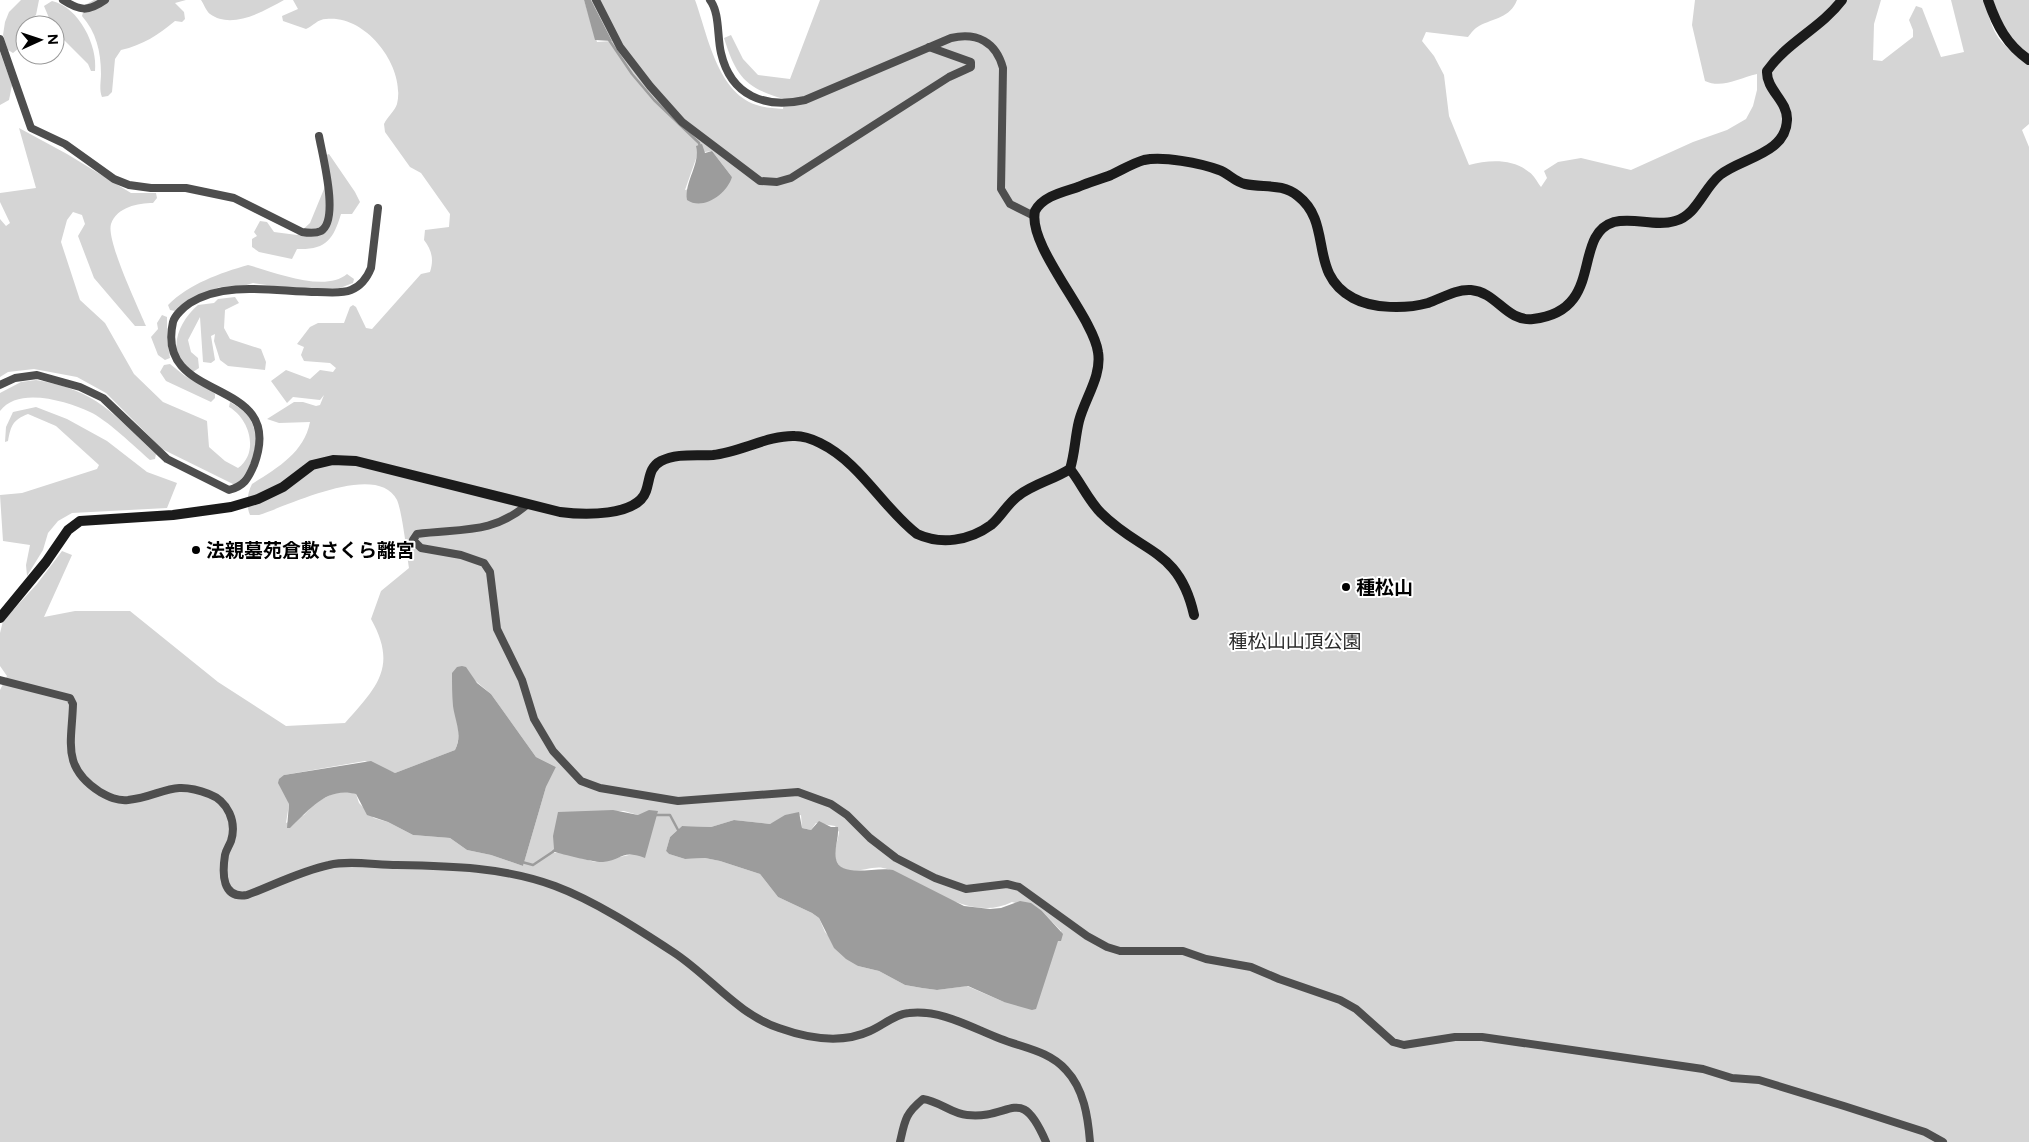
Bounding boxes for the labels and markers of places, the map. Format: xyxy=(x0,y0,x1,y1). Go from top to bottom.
place label: 法親墓苑倉敷さくら離宮 xyxy=(206,539,415,562)
marker: 法親墓苑倉敷さくら離宮 xyxy=(190,544,202,556)
place label: 種松山 xyxy=(1356,576,1413,599)
marker: 種松山 xyxy=(1340,581,1352,593)

